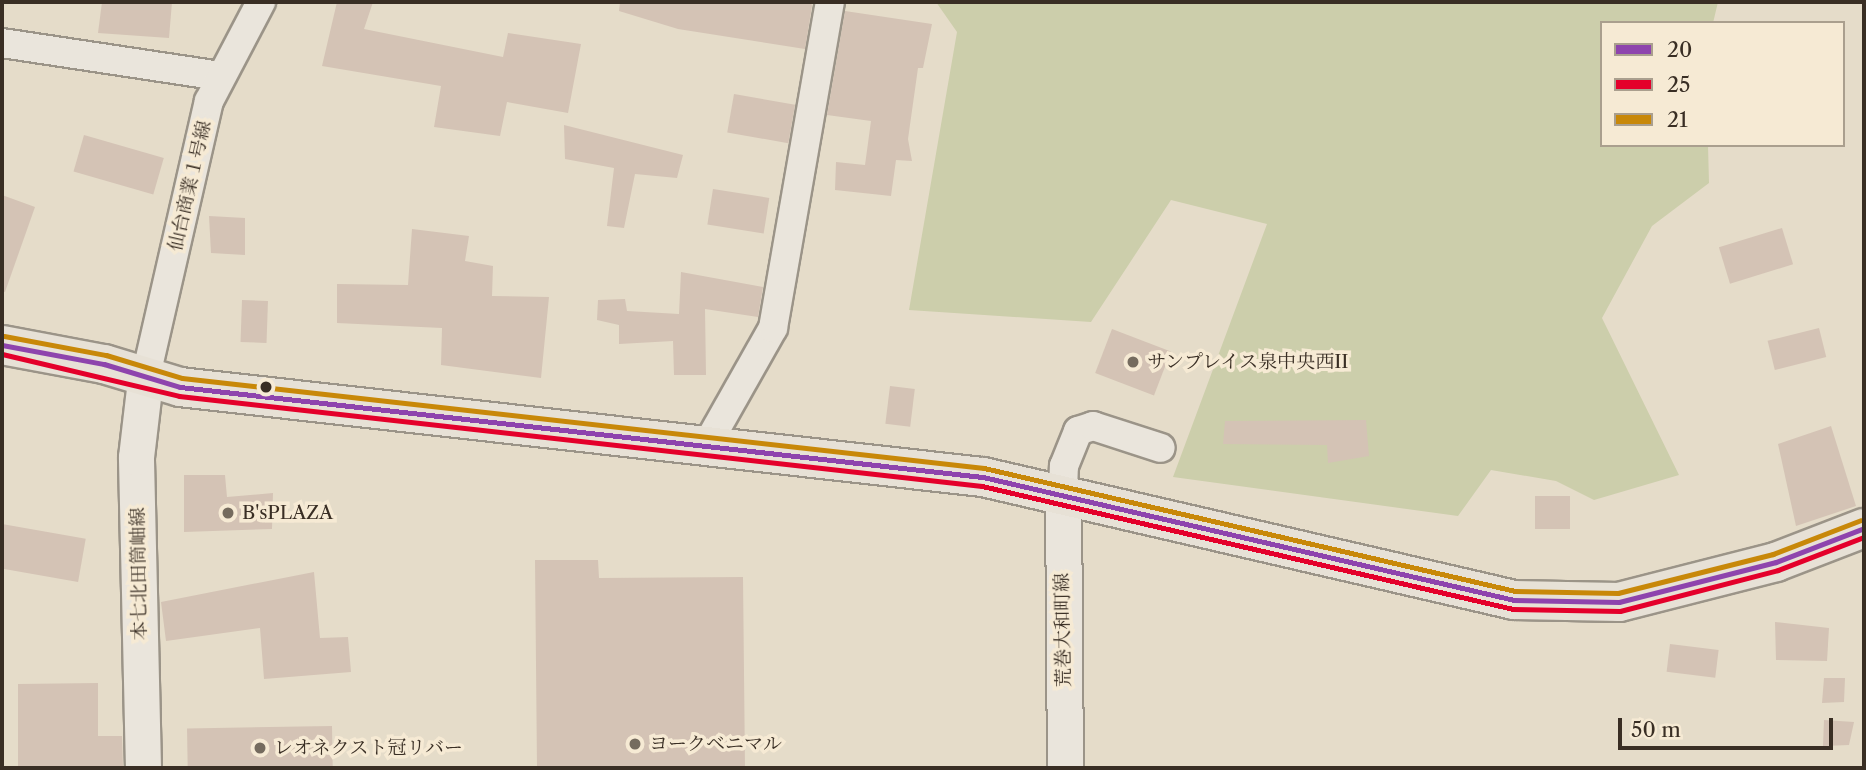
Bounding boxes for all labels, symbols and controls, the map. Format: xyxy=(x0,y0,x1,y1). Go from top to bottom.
legend xyxy=(1600,21,1845,147)
text: 20 xyxy=(1667,37,1692,62)
text: 25 xyxy=(1667,72,1690,97)
text: 21 xyxy=(1667,107,1688,132)
street label: 仙台商業１号線 xyxy=(164,119,216,253)
place label: サンプレイス泉中央西II xyxy=(1147,351,1351,373)
marker: サンプレイス泉中央西II xyxy=(1125,354,1141,370)
unlabelled marker xyxy=(259,380,273,394)
place label: B'sPLAZA xyxy=(242,502,333,524)
marker: B'sPLAZA xyxy=(220,505,236,521)
street label: 本七北田筒岫線 xyxy=(126,507,152,641)
street label: 荒巻大和町線 xyxy=(1051,573,1075,687)
scale bar xyxy=(1621,704,1836,748)
text: 50 m xyxy=(1631,717,1681,742)
place label: ヨークベニマル xyxy=(649,733,782,755)
marker: ヨークベニマル xyxy=(627,736,643,752)
place label: レオネクスト冠リバー xyxy=(274,737,464,759)
marker: レオネクスト冠リバー xyxy=(252,740,268,756)

